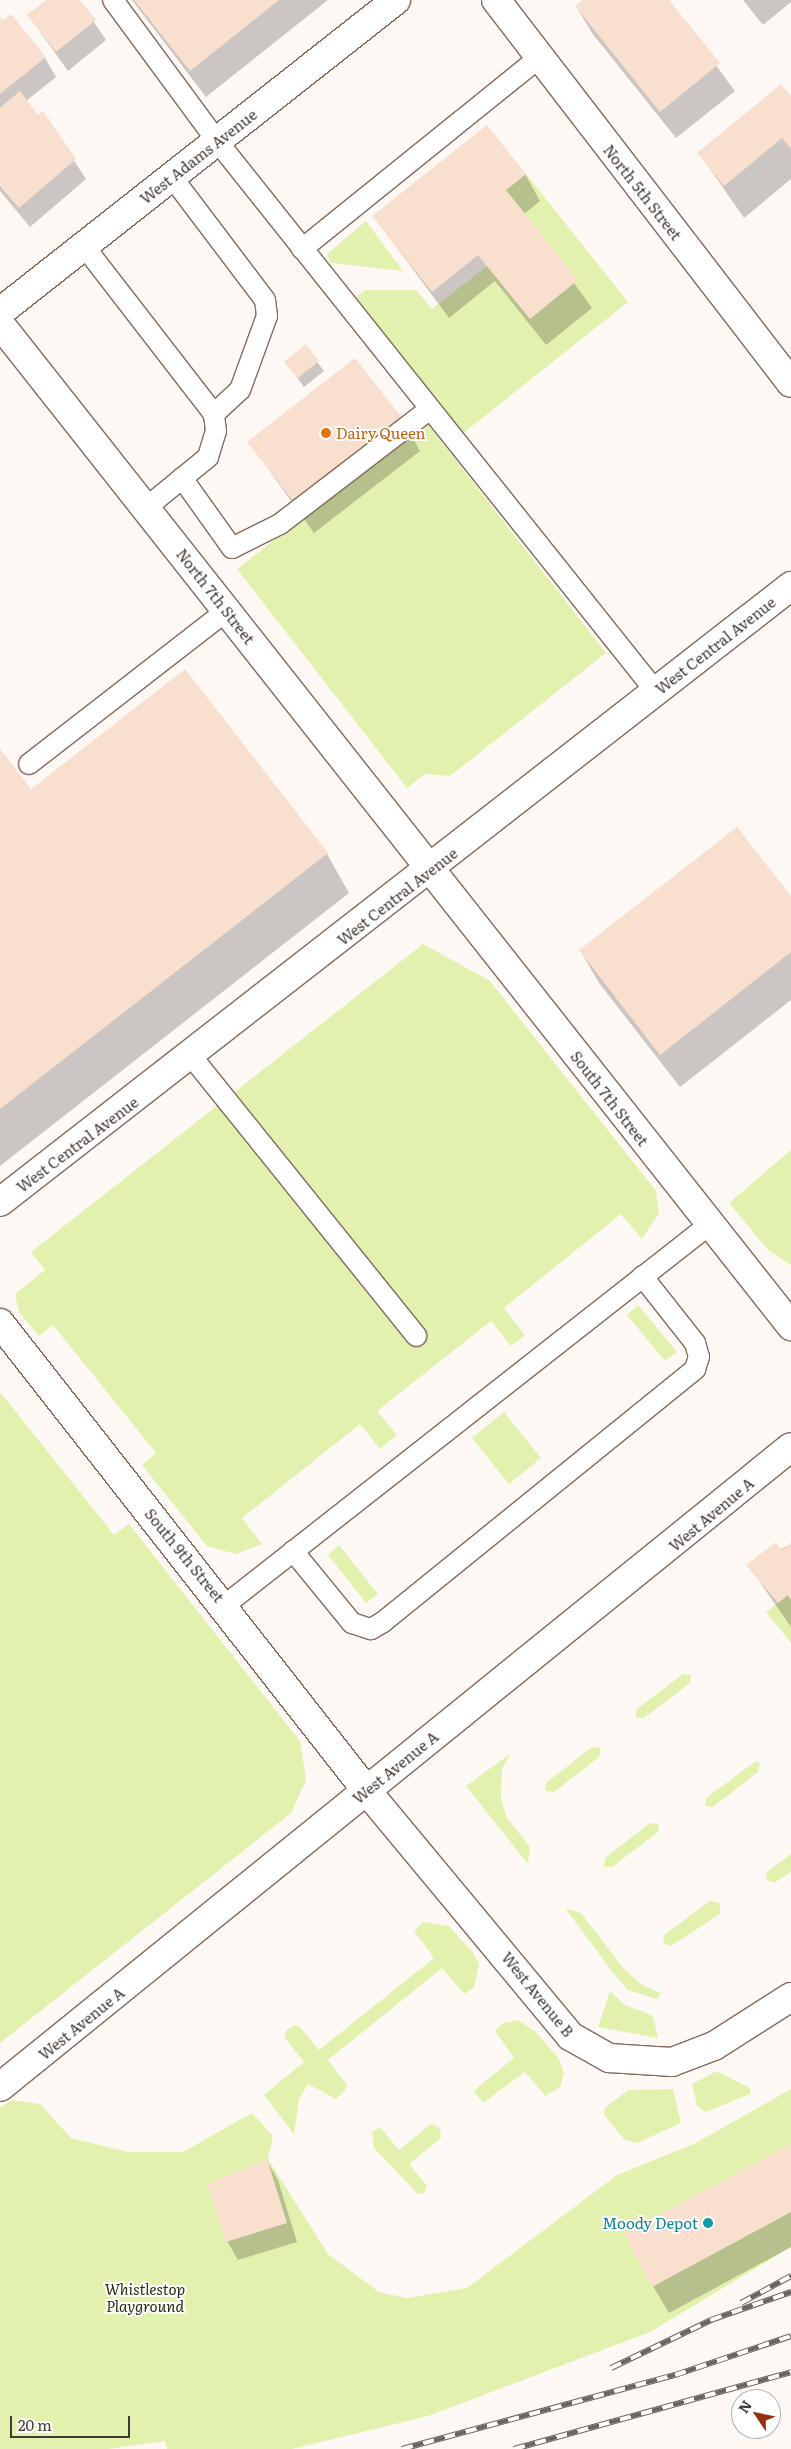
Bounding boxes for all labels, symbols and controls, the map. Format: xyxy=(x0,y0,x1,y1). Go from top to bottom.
street label: West Adams Avenue xyxy=(136,105,260,207)
street label: North 5th Street xyxy=(600,141,686,243)
place label: Dairy Queen xyxy=(336,424,426,442)
marker: Dairy Queen xyxy=(320,427,332,439)
street label: North 7th Street xyxy=(173,545,259,647)
street label: West Central Avenue xyxy=(651,593,779,697)
street label: West Central Avenue xyxy=(333,844,461,948)
street label: South 7th Street xyxy=(567,1047,653,1149)
street label: West Central Avenue xyxy=(13,1092,141,1196)
street label: West Avenue A xyxy=(665,1473,757,1555)
street label: South 9th Street xyxy=(142,1504,228,1606)
street label: West Avenue A xyxy=(349,1727,441,1807)
street label: West Avenue B xyxy=(498,1948,578,2040)
street label: West Avenue A xyxy=(35,1983,127,2063)
place label: Moody Depot xyxy=(602,2214,698,2232)
marker: Moody Depot xyxy=(702,2217,714,2229)
park label: Whistlestop Playground xyxy=(105,2279,185,2314)
north arrow xyxy=(731,2389,781,2439)
text: N xyxy=(733,2396,756,2417)
scale bar xyxy=(12,2406,132,2438)
text: 20 m xyxy=(18,2413,52,2436)

